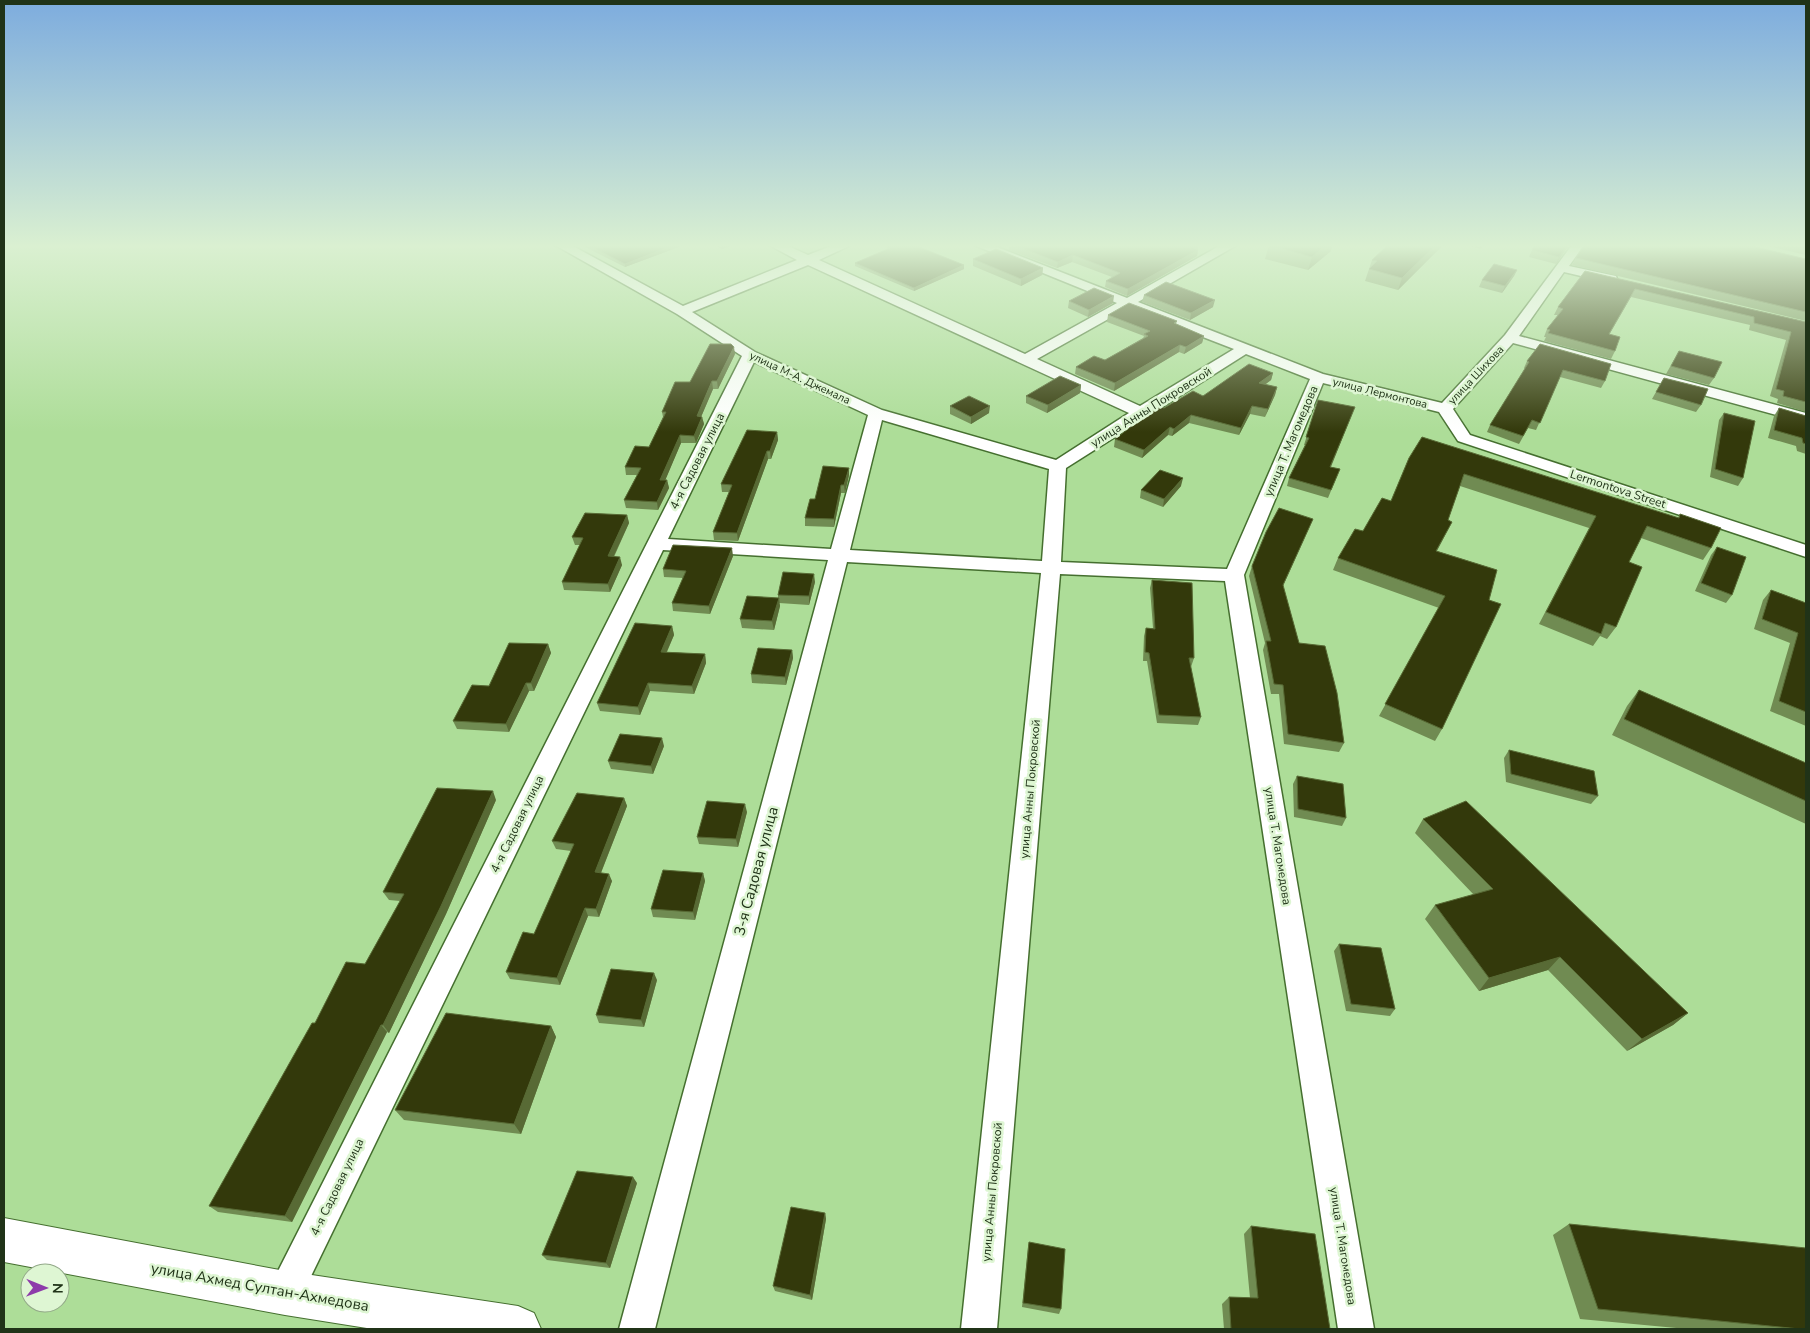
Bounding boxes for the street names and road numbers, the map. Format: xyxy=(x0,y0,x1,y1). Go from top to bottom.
street label: улица Шихова xyxy=(1445,342,1507,408)
street label: улица М-А. Джемала xyxy=(747,348,853,408)
street label: улица Анны Покровской xyxy=(1088,363,1214,451)
street label: улица Лермонтова xyxy=(1331,374,1429,412)
street label: улица Т. Магомедова xyxy=(1260,383,1322,499)
street label: 4-я Садовая улица xyxy=(666,410,728,512)
street label: Lermontova Street xyxy=(1568,466,1669,512)
street label: улица Анны Покровской xyxy=(1016,719,1044,859)
street label: 4-я Садовая улица xyxy=(487,773,547,875)
street label: улица Т. Магомедова xyxy=(1261,786,1295,906)
street label: 3-я Садовая улица xyxy=(729,804,783,938)
street label: улица Анны Покровской xyxy=(978,1122,1006,1262)
street label: 4-я Садовая улица xyxy=(307,1136,367,1238)
street label: улица Т. Магомедова xyxy=(1326,1186,1360,1306)
street label: улица Ахмед Султан-Ахмедова xyxy=(149,1258,371,1316)

